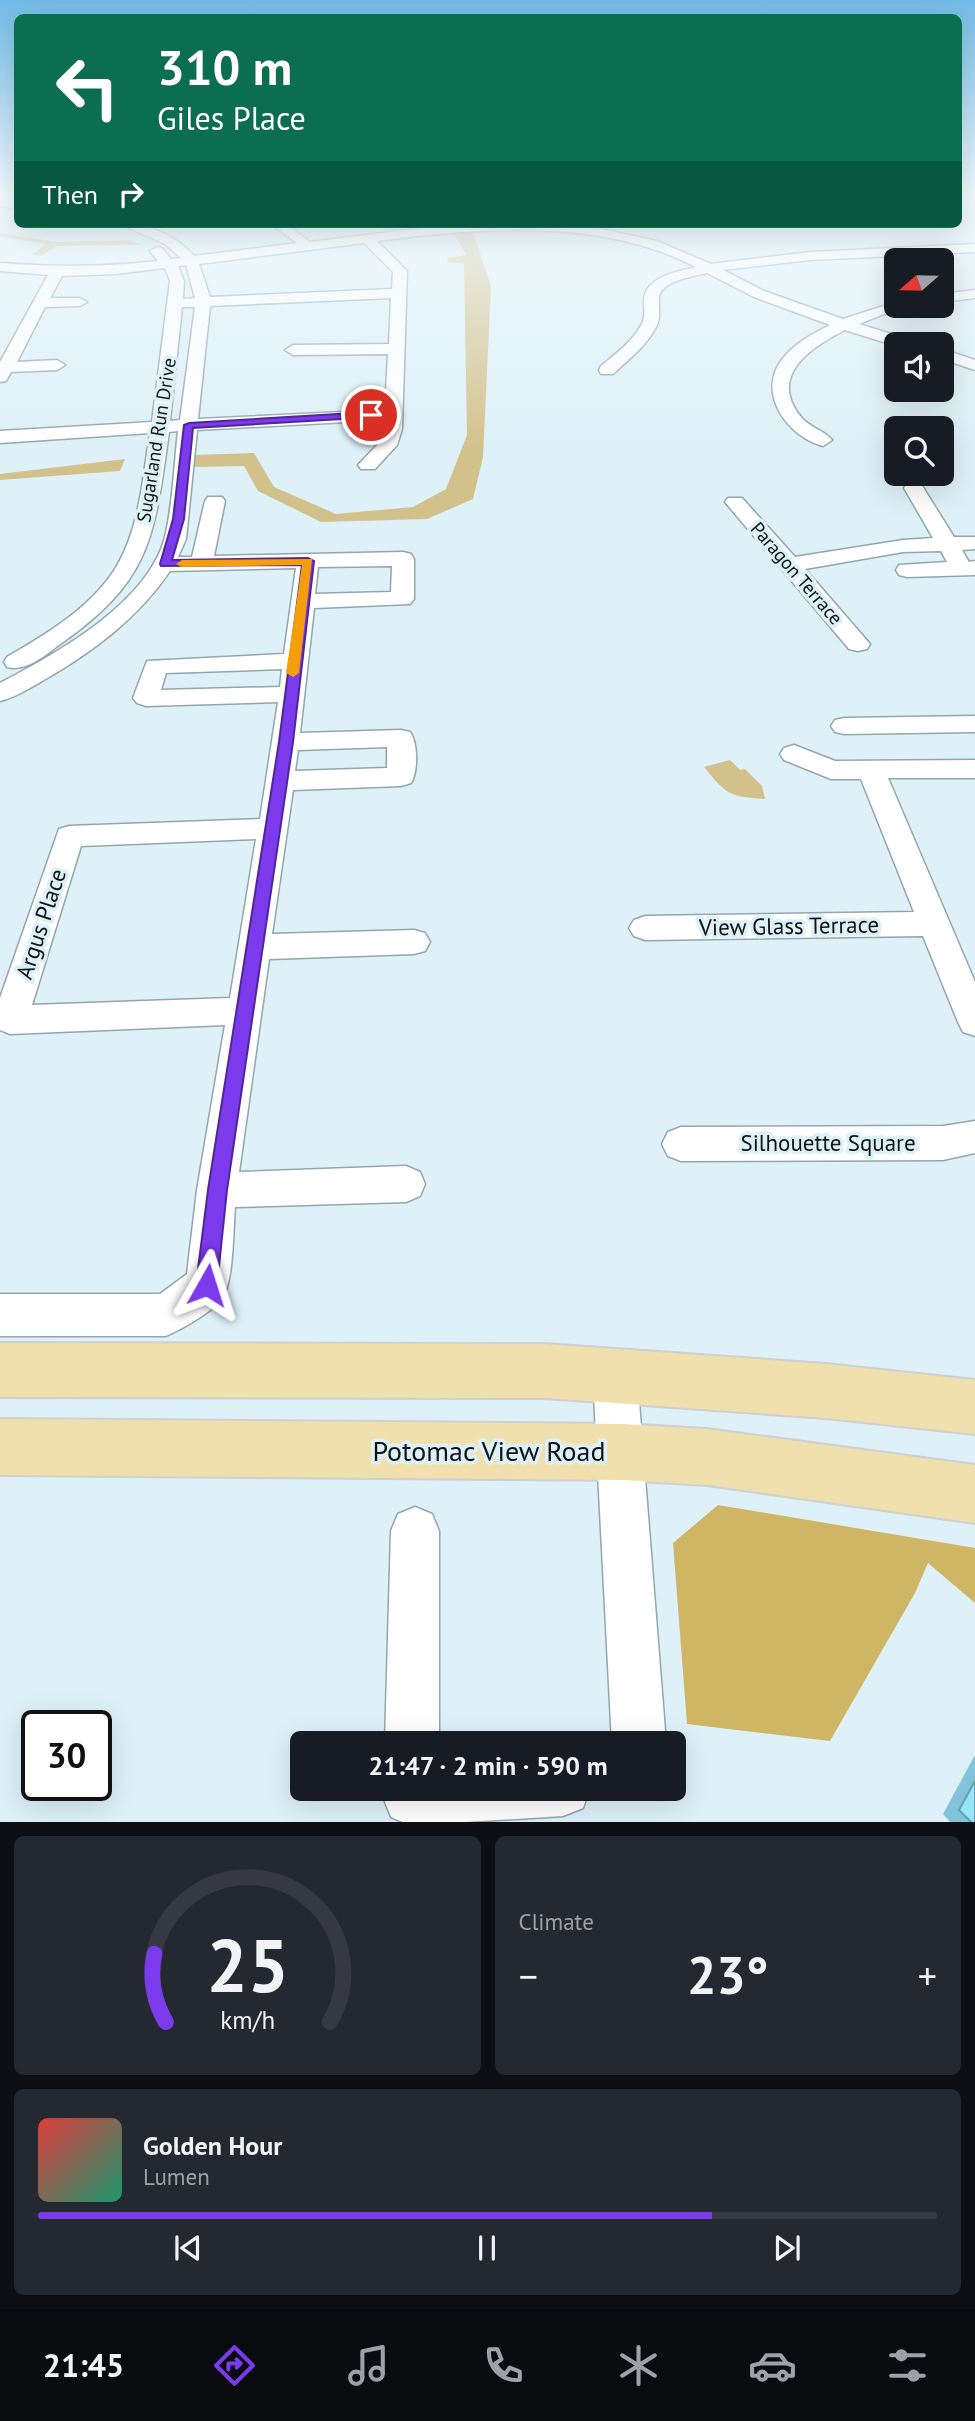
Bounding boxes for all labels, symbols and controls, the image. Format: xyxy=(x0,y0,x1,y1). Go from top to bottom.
text: 310 m xyxy=(157,35,292,99)
icon: left xyxy=(42,42,133,133)
text: Giles Place xyxy=(157,97,306,139)
icon: right xyxy=(112,175,150,213)
text: Then xyxy=(42,178,98,211)
north arrow xyxy=(884,248,954,318)
map controls xyxy=(884,248,954,486)
button: sound xyxy=(884,332,954,402)
street label: Sugarland Run Drive xyxy=(131,356,181,524)
pin xyxy=(341,385,401,445)
icon: arrive xyxy=(352,396,390,434)
button: search xyxy=(884,416,954,486)
street label: Paragon Terrace xyxy=(746,517,848,629)
street label: Argus Place xyxy=(9,865,72,983)
street label: View Glass Terrace xyxy=(698,909,879,942)
street label: Silhouette Square xyxy=(740,1128,916,1157)
position arrow xyxy=(170,1248,244,1322)
street label: Potomac View Road xyxy=(372,1432,606,1469)
speed limit sign: 30 xyxy=(21,1710,112,1801)
text: 21:47 · 2 min · 590 m xyxy=(368,1749,608,1782)
text: Climate xyxy=(519,1907,594,1936)
text: 25 xyxy=(206,1918,289,2012)
text: 23° xyxy=(687,1941,769,2008)
text: − xyxy=(519,1951,538,2000)
text: + xyxy=(918,1951,937,2000)
text: km/h xyxy=(220,2003,275,2035)
text: Golden Hour xyxy=(143,2129,282,2162)
text: Lumen xyxy=(143,2162,210,2191)
icon: previous xyxy=(169,2229,207,2267)
icon: pause xyxy=(468,2229,506,2267)
icon: next xyxy=(768,2229,806,2267)
icon: directions xyxy=(210,2341,259,2390)
icon: music xyxy=(344,2341,393,2390)
icon: phone xyxy=(479,2341,528,2390)
icon: climate xyxy=(614,2341,663,2390)
icon: car xyxy=(748,2341,797,2390)
icon: filters xyxy=(883,2341,932,2390)
text: 21:45 xyxy=(43,2344,124,2386)

